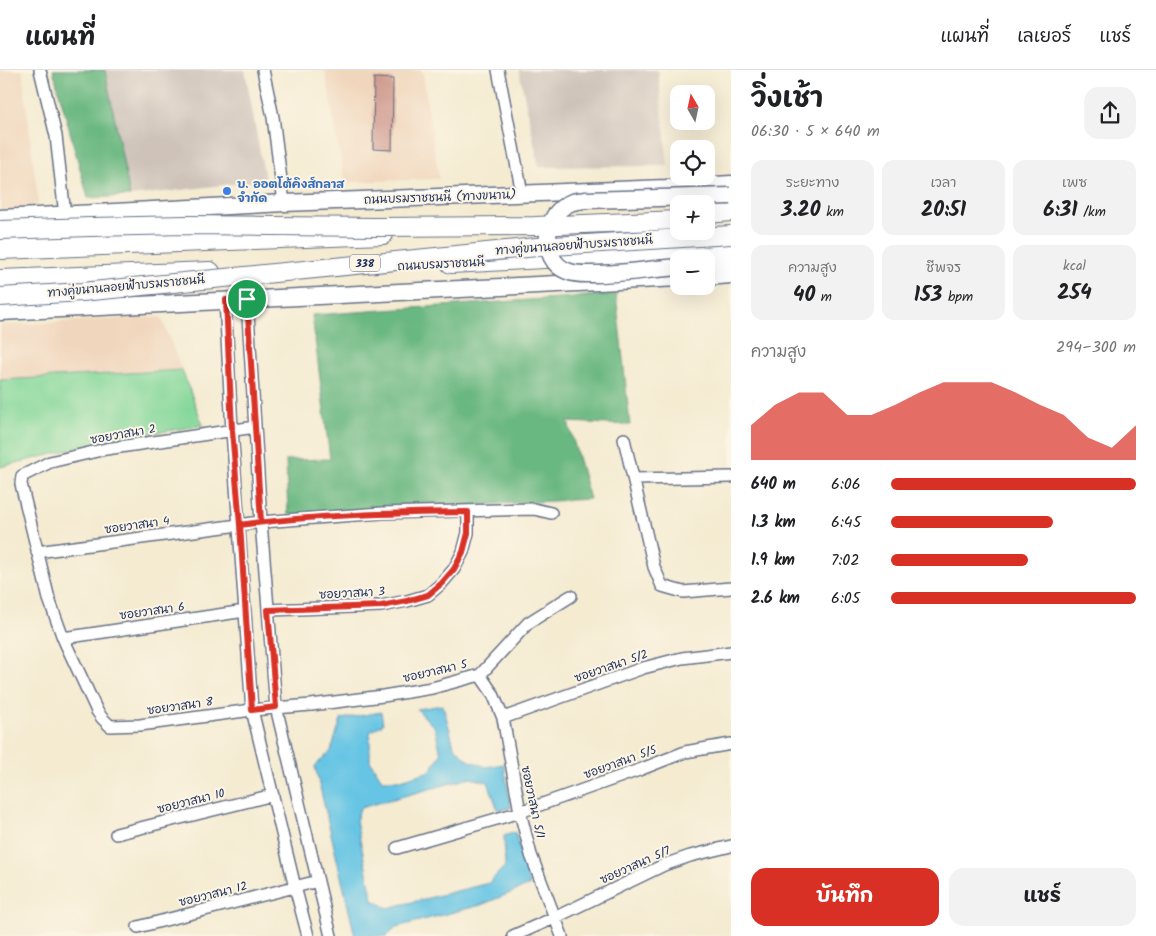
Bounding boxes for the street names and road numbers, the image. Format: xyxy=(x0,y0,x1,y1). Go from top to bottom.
street label: ถนนบรมราชชนนี (ทางขนาน) xyxy=(363,185,517,210)
street label: ทางคู่ขนานลอยฟ้าบรมราชชนนี xyxy=(495,231,653,260)
street label: ถนนบรมราชชนนี xyxy=(397,253,485,276)
road number: 338 xyxy=(350,254,380,272)
street label: ทางคู่ขนานลอยฟ้าบรมราชชนนี xyxy=(47,270,206,303)
street label: ซอยวาสนา 2 xyxy=(89,419,157,450)
street label: ซอยวาสนา 4 xyxy=(103,511,171,539)
street label: ซอยวาสนา 3 xyxy=(319,582,386,605)
street label: ซอยวาสนา 6 xyxy=(118,598,186,625)
street label: ซอยวาสนา 5/2 xyxy=(572,645,651,688)
street label: ซอยวาสนา 5 xyxy=(401,654,471,688)
street label: ซอยวาสนา 8 xyxy=(146,692,215,721)
street label: ซอยวาสนา 5/5 xyxy=(581,740,661,784)
street label: ซอยวาสนา 5/1 xyxy=(516,764,550,840)
street label: ซอยวาสนา 10 xyxy=(155,784,227,819)
street label: ซอยวาสนา 5/7 xyxy=(597,841,674,889)
street label: ซอยวาสนา 12 xyxy=(177,877,249,912)

